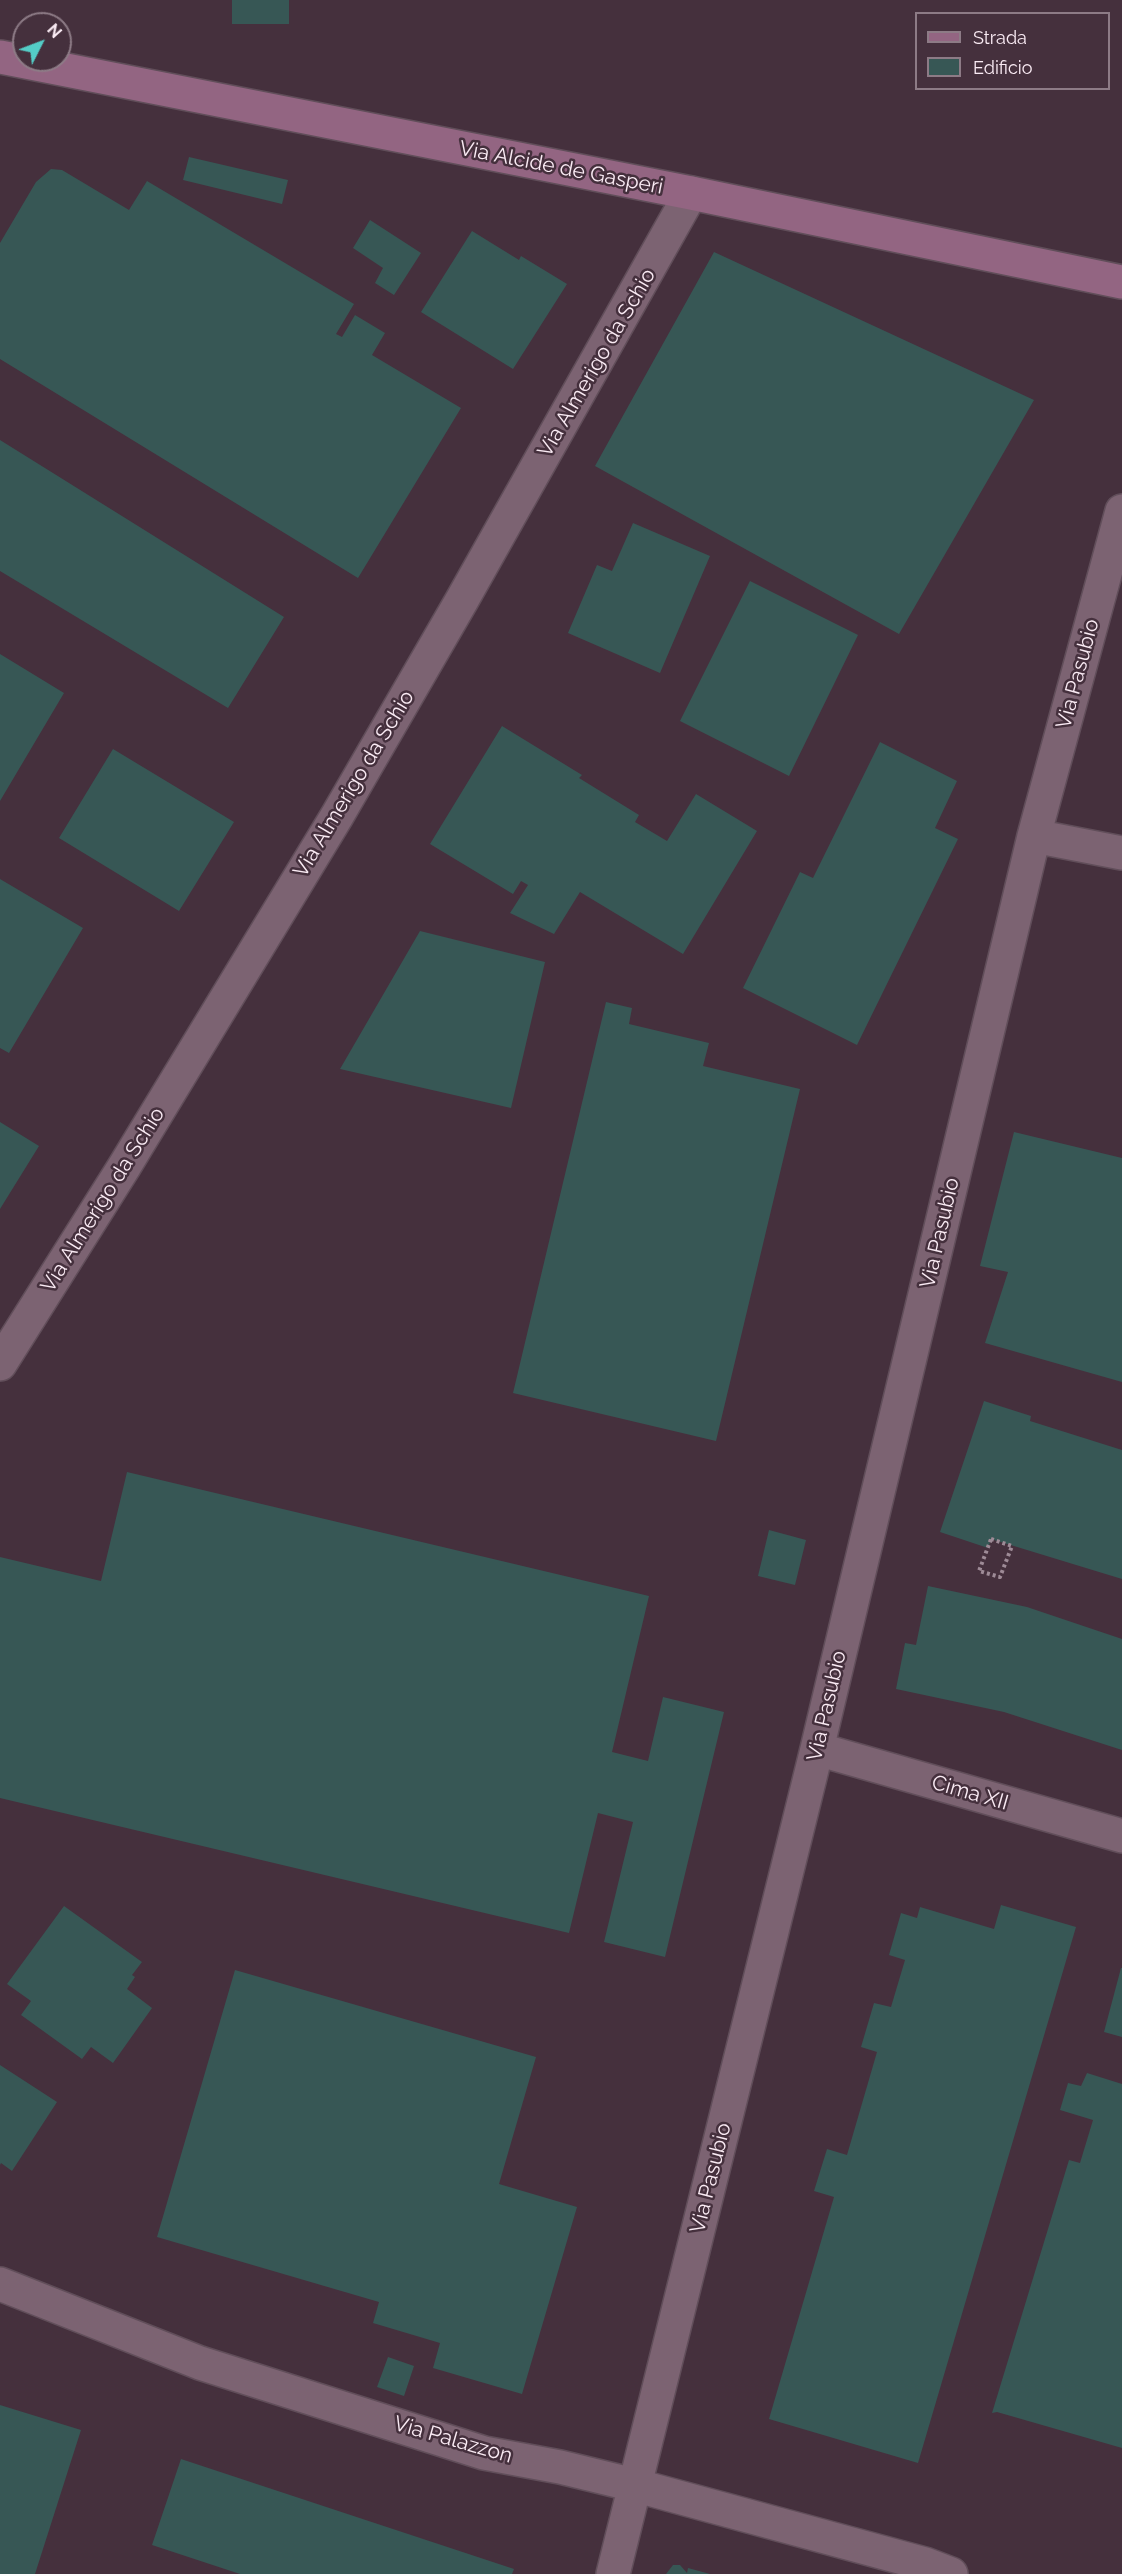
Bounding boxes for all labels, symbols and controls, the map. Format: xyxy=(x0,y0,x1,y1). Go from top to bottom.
north arrow xyxy=(12,12,72,72)
legend xyxy=(915,12,1110,90)
text: N xyxy=(43,20,65,42)
text: Strada xyxy=(973,27,1027,48)
text: Edificio xyxy=(973,57,1032,78)
street label: Via Alcide de Gasperi xyxy=(457,136,665,200)
street label: Via Almerigo da Schio xyxy=(533,264,661,462)
street label: Via Pasubio xyxy=(1051,616,1105,732)
street label: Via Almerigo da Schio xyxy=(288,686,420,882)
street label: Via Almerigo da Schio xyxy=(36,1103,170,1297)
street label: Via Pasubio xyxy=(915,1175,965,1291)
street label: Via Pasubio xyxy=(802,1648,852,1764)
street label: Cima XII xyxy=(929,1770,1011,1816)
street label: Via Pasubio xyxy=(685,2120,737,2236)
street label: Via Palazzon xyxy=(391,2411,515,2469)

